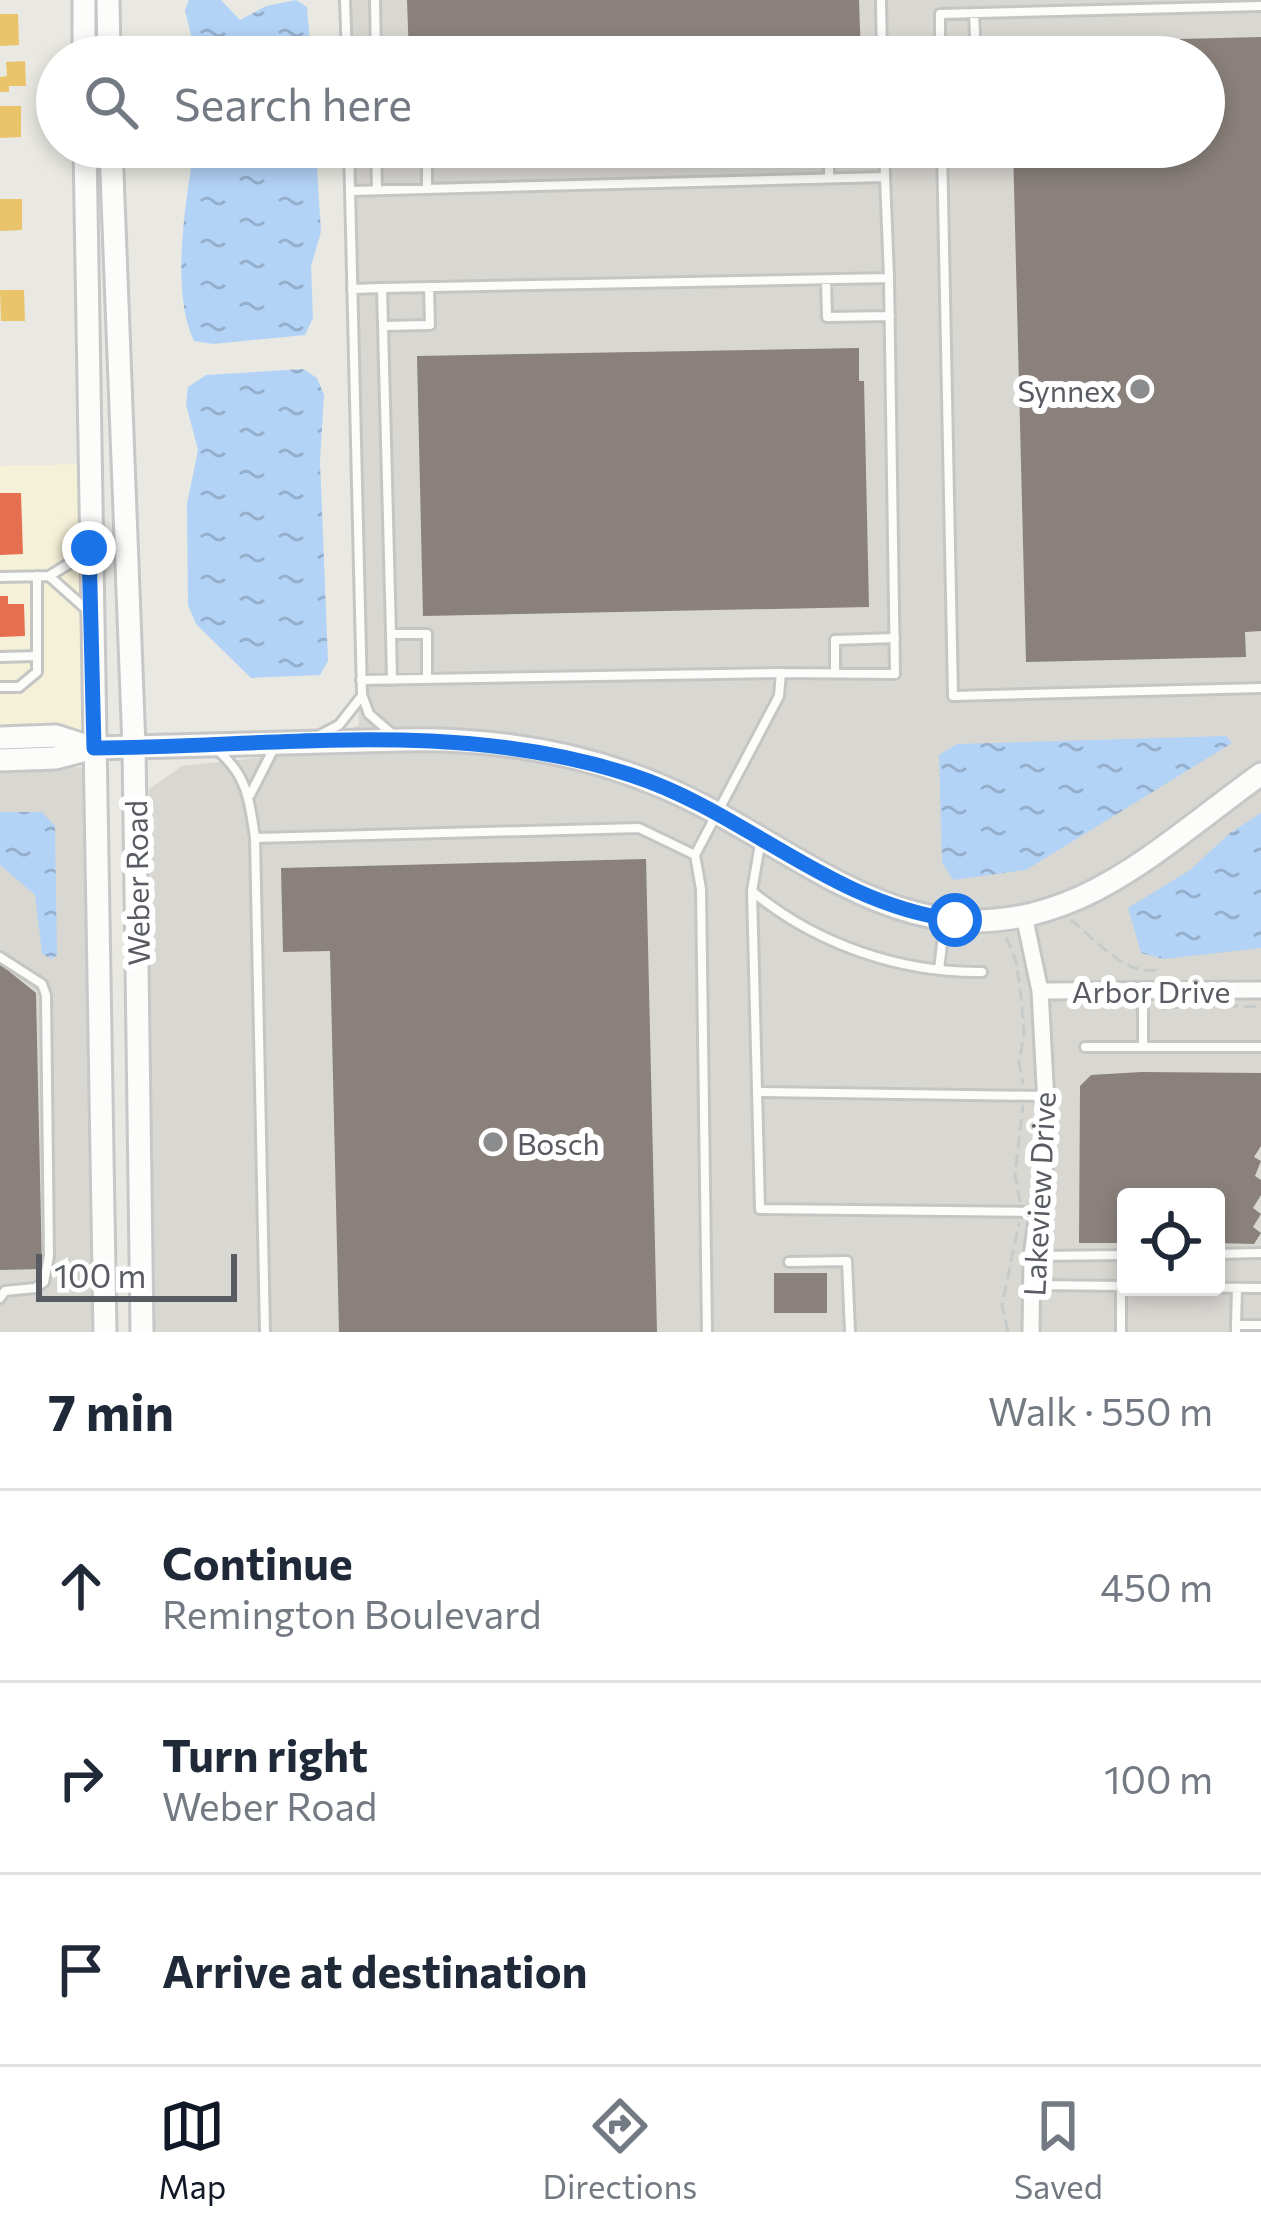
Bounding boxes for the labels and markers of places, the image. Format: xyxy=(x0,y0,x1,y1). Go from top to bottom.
place label: Synnex xyxy=(1017,371,1116,408)
marker: Synnex xyxy=(1127,376,1153,402)
place label: Bosch xyxy=(517,1124,600,1161)
marker: Bosch xyxy=(480,1129,506,1155)

